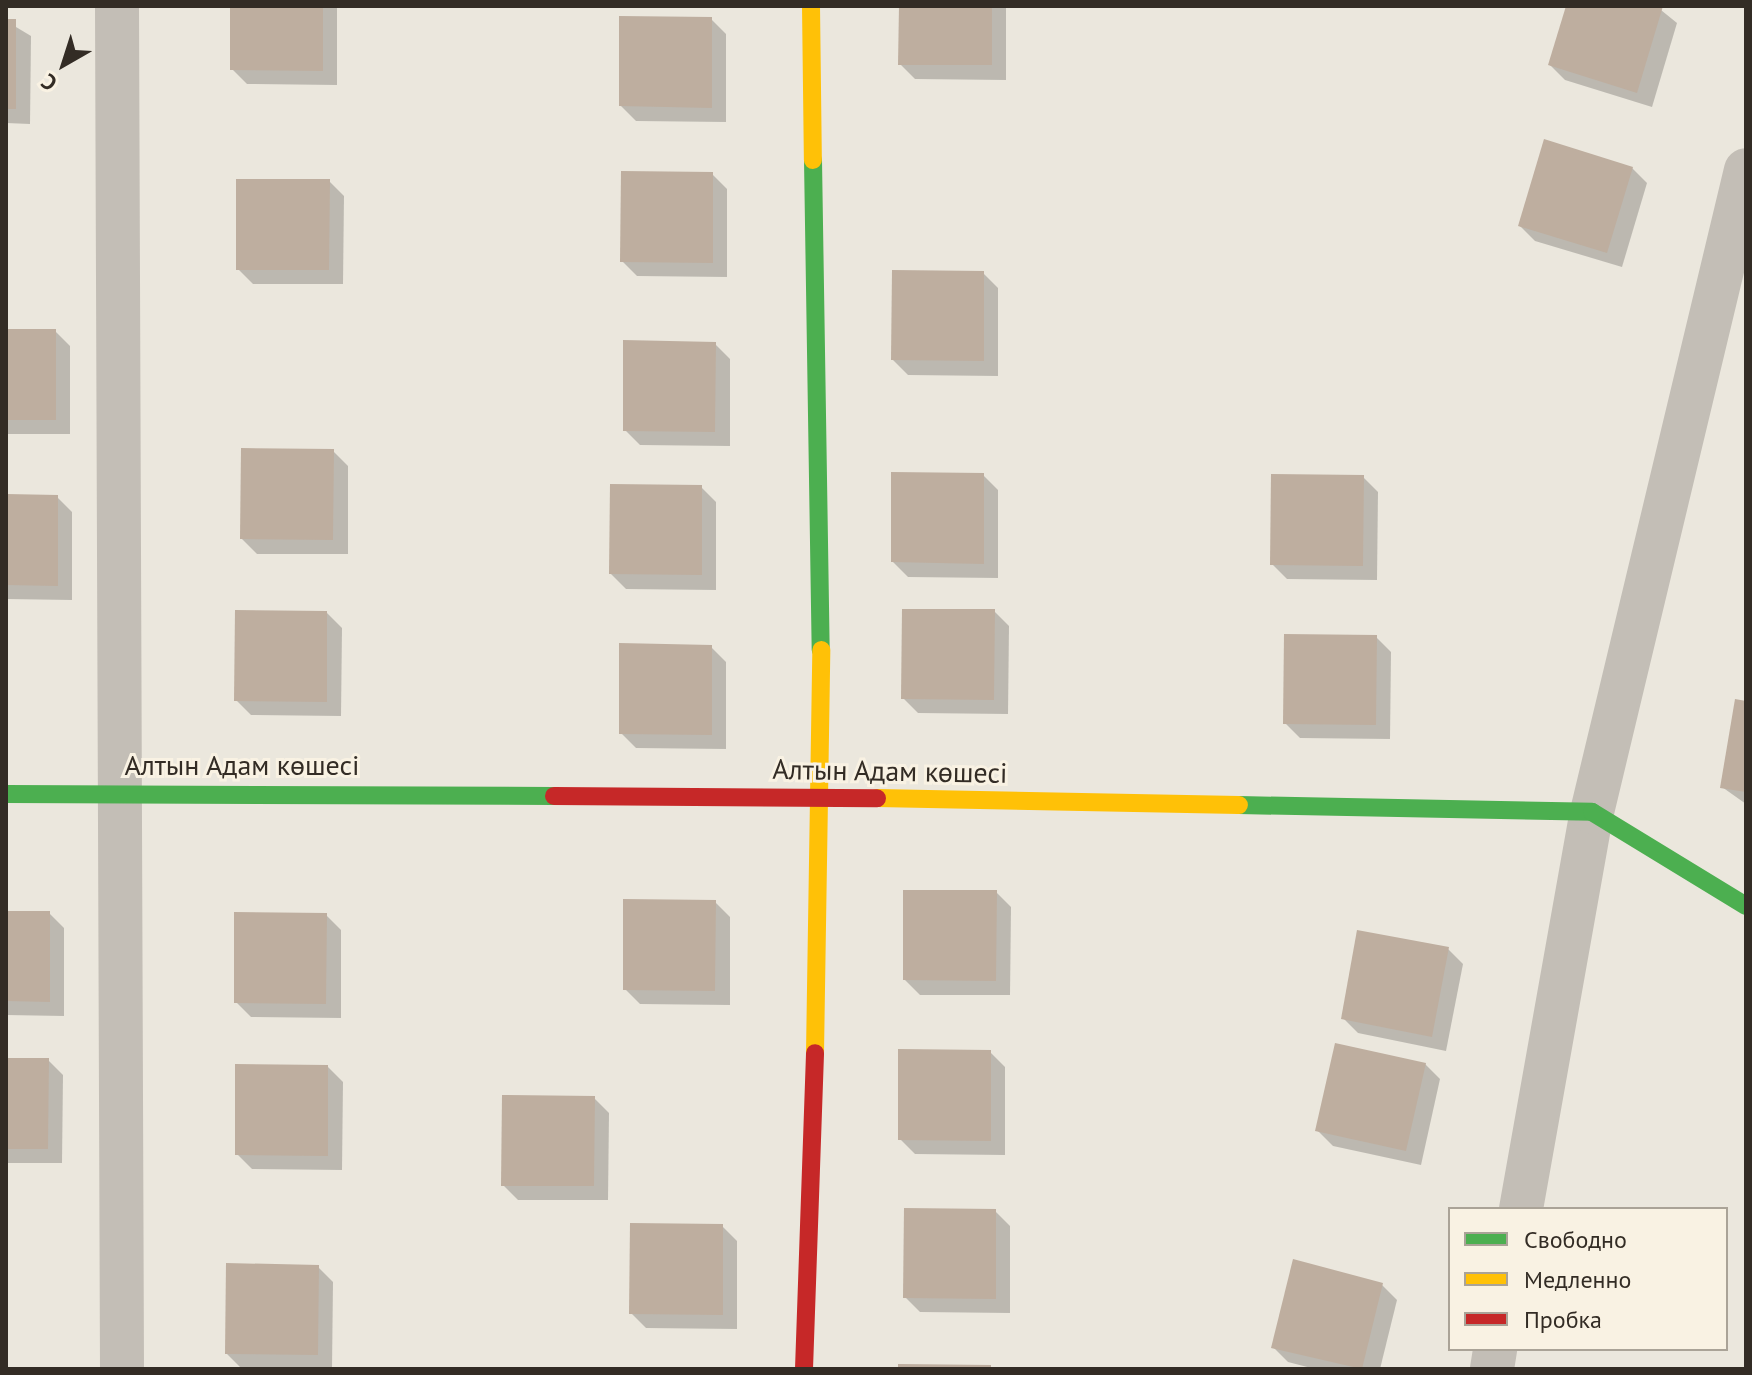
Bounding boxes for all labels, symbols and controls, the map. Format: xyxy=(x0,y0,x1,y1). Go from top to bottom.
north arrow xyxy=(24,24,104,104)
text: С xyxy=(35,68,62,97)
street label: Алтын Адам көшесі xyxy=(124,748,360,782)
street label: Алтын Адам көшесі xyxy=(772,752,1008,790)
legend xyxy=(1448,1207,1728,1351)
text: Свободно xyxy=(1524,1224,1627,1255)
text: Медленно xyxy=(1524,1264,1631,1295)
text: Пробка xyxy=(1524,1304,1602,1335)

